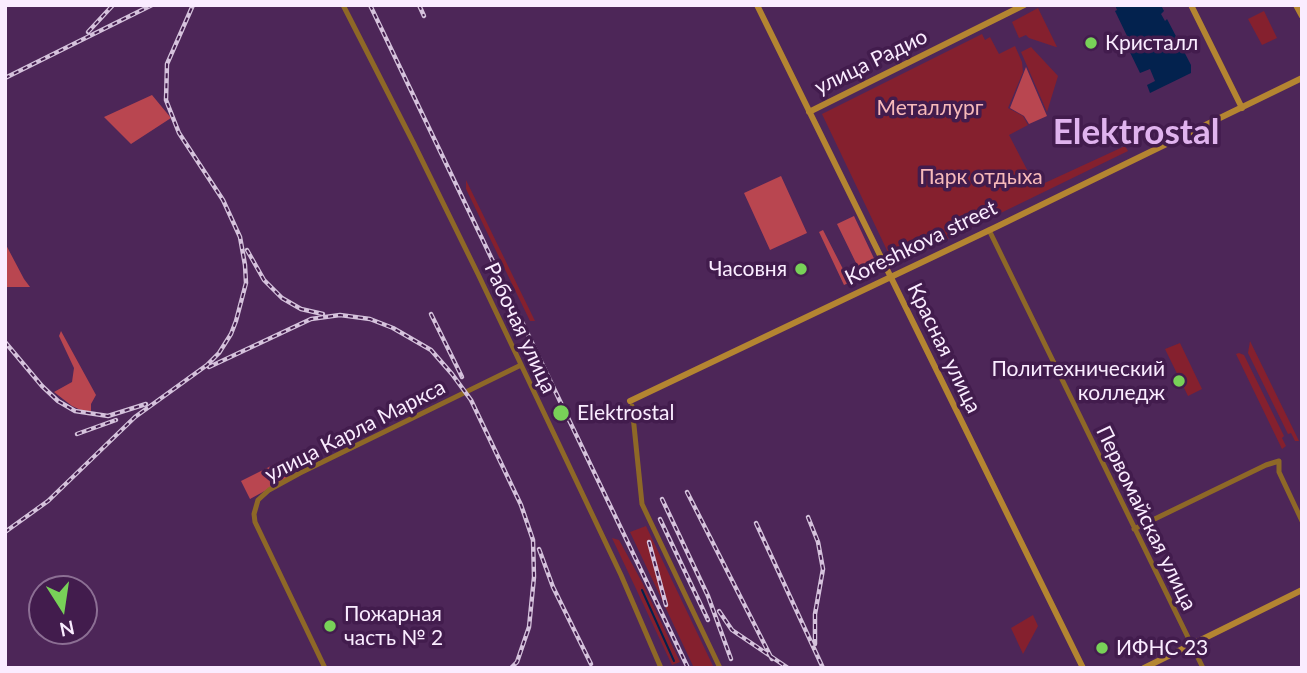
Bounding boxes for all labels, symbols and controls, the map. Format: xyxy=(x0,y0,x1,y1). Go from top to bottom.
street label: улица Радио xyxy=(810,24,932,100)
place label: Кристалл xyxy=(1105,30,1198,56)
marker: Кристалл xyxy=(1083,35,1099,51)
park label: Металлург xyxy=(877,95,983,121)
district label: Elektrostal xyxy=(1053,112,1219,154)
park label: Парк отдыха xyxy=(919,164,1043,190)
street label: Koreshkova street xyxy=(841,195,1001,291)
place label: Часовня xyxy=(709,256,787,282)
street label: Рабочая улица xyxy=(479,259,561,397)
marker: Часовня xyxy=(793,261,809,277)
street label: Красная улица xyxy=(902,279,986,417)
place label: Политехнический колледж xyxy=(991,356,1165,406)
marker: Политехнический колледж xyxy=(1171,373,1187,389)
street label: улица Карла Маркса xyxy=(261,375,449,487)
place label: Elektrostal xyxy=(577,400,674,426)
marker: Elektrostal xyxy=(551,403,571,423)
street label: Первомайская улица xyxy=(1090,422,1202,614)
north arrow xyxy=(28,575,98,645)
place label: Пожарная часть № 2 xyxy=(344,601,443,651)
text: N xyxy=(58,616,77,642)
marker: Пожарная часть № 2 xyxy=(322,618,338,634)
place label: ИФНС 23 xyxy=(1116,635,1208,661)
marker: ИФНС 23 xyxy=(1094,640,1110,656)

